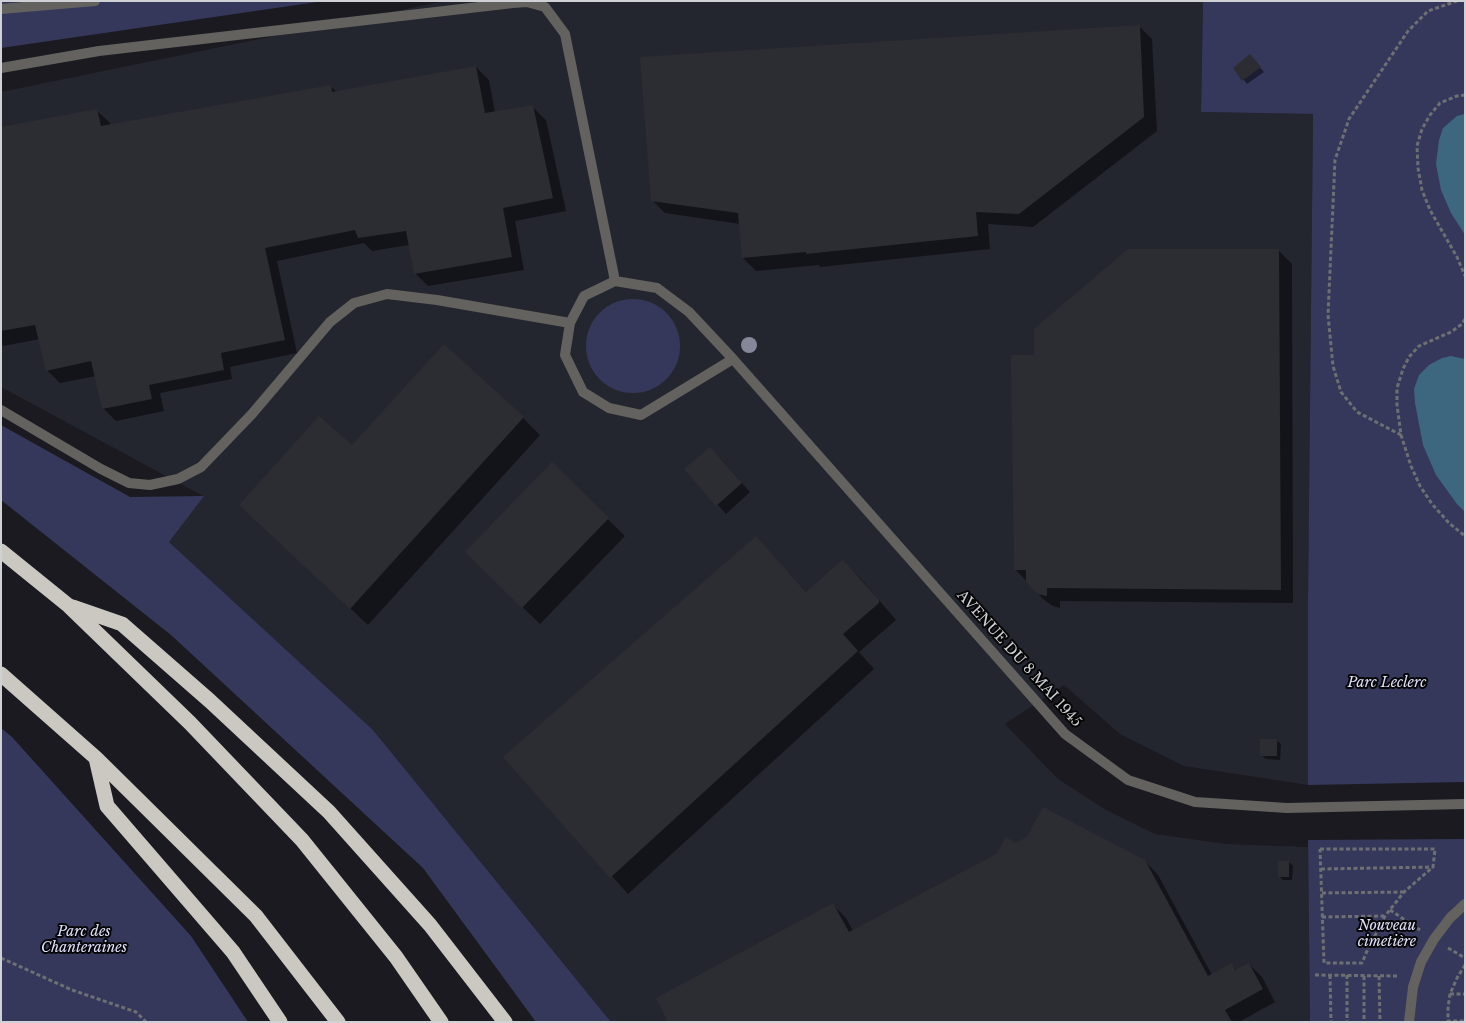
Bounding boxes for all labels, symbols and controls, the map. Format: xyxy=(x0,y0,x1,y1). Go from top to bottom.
street label: AVENUE DU 8 MAI 1945 xyxy=(953,587,1085,731)
park label: Parc Leclerc xyxy=(1348,675,1426,691)
park label: Nouveau cimetière xyxy=(1358,918,1416,950)
park label: Parc des Chanteraines xyxy=(41,924,127,956)

